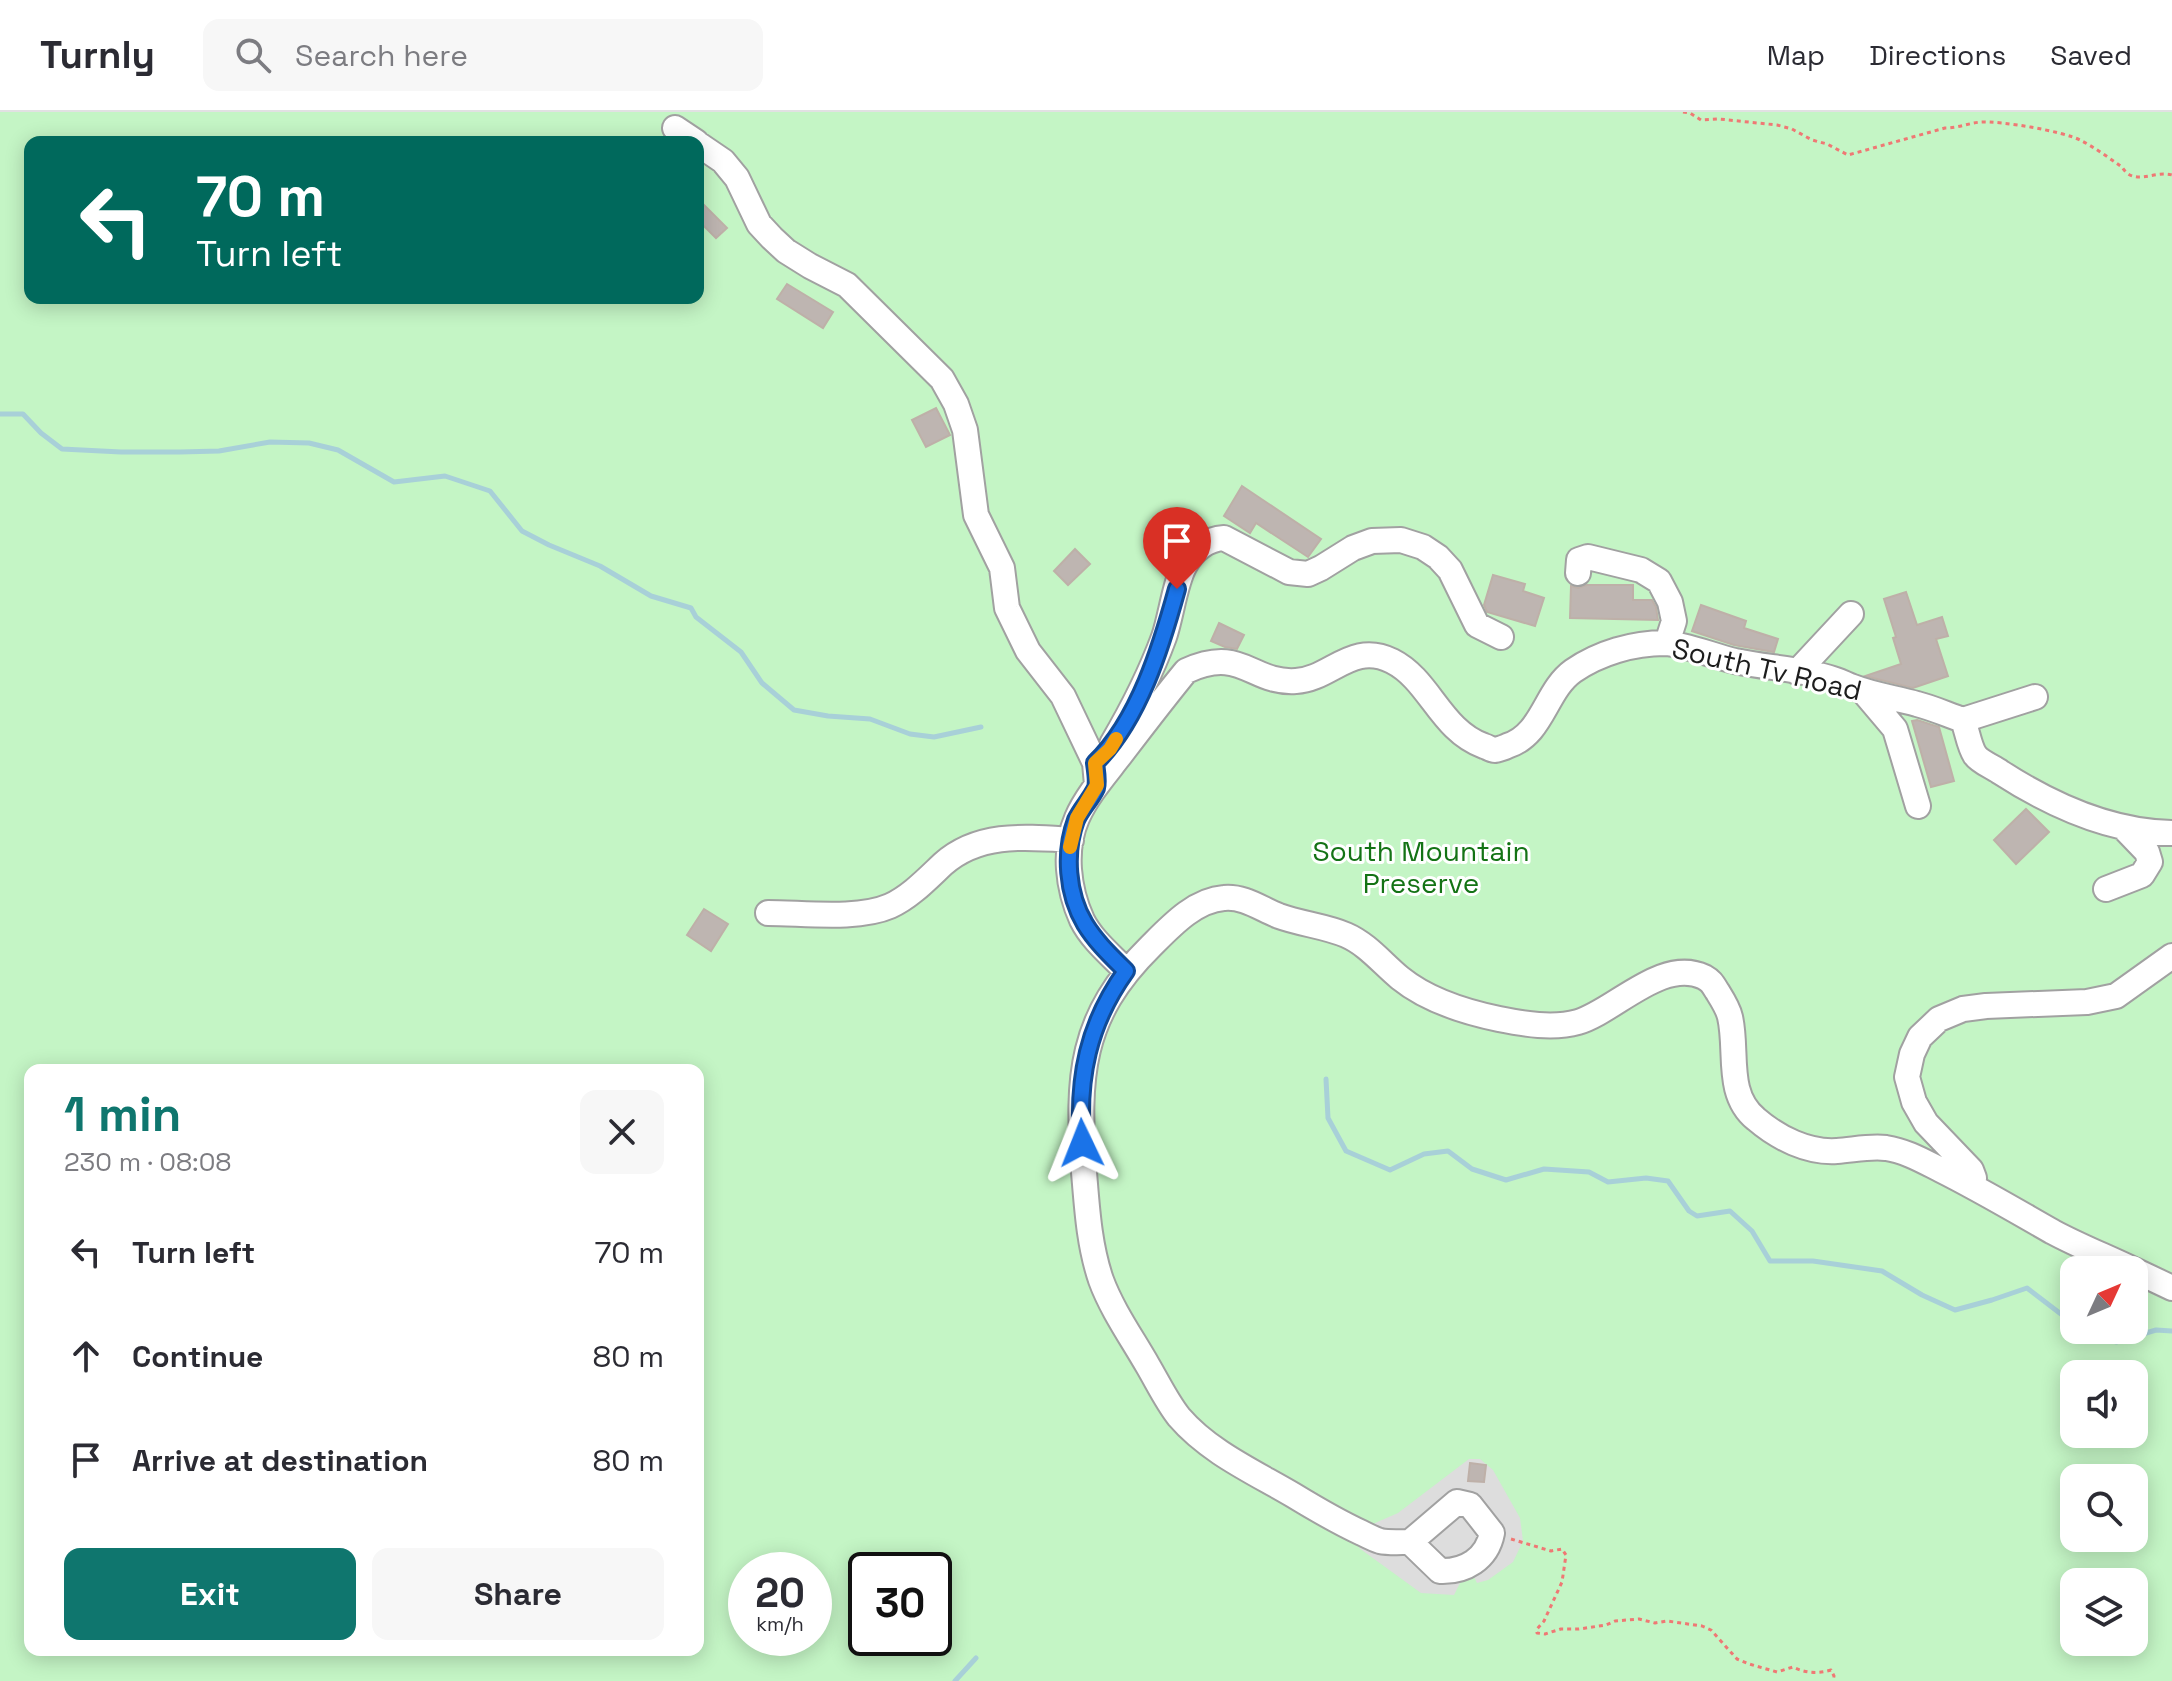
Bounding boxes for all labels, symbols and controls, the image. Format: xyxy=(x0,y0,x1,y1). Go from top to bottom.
search box xyxy=(203,19,763,91)
text: Turnly xyxy=(40,31,155,79)
icon: search xyxy=(231,33,275,77)
text: Search here xyxy=(295,36,468,75)
text: Map xyxy=(1767,37,1825,73)
text: Directions xyxy=(1869,37,2006,73)
text: Saved xyxy=(2050,37,2132,73)
text: 70 m xyxy=(196,161,325,232)
icon: left xyxy=(64,168,168,272)
text: Turn left xyxy=(196,231,343,277)
pin xyxy=(1143,507,1211,589)
icon: arrive xyxy=(1155,519,1199,563)
street label: South Tv Road xyxy=(1669,630,1865,708)
park label: South Mountain Preserve xyxy=(1312,833,1530,901)
text: 1 min xyxy=(64,1084,181,1145)
button: close xyxy=(580,1090,664,1174)
position arrow xyxy=(1040,1101,1124,1185)
text: 230 m · 08:08 xyxy=(64,1145,232,1179)
icon: left xyxy=(64,1230,108,1274)
text: Turn left xyxy=(132,1233,255,1272)
text: 70 m xyxy=(595,1233,664,1272)
north arrow xyxy=(2060,1256,2148,1344)
map controls xyxy=(2060,1256,2148,1656)
icon: ahead xyxy=(64,1334,108,1378)
text: Continue xyxy=(132,1337,263,1376)
text: 80 m xyxy=(593,1337,664,1376)
button: sound xyxy=(2060,1360,2148,1448)
icon: arrive xyxy=(64,1438,108,1482)
text: Arrive at destination xyxy=(132,1441,428,1480)
text: 80 m xyxy=(593,1441,664,1480)
button: search xyxy=(2060,1464,2148,1552)
button: Exit xyxy=(64,1548,356,1640)
button: Share xyxy=(372,1548,664,1640)
speed limit sign: 30 xyxy=(848,1552,952,1656)
text: 20 xyxy=(755,1568,805,1619)
button: layers xyxy=(2060,1568,2148,1656)
text: km/h xyxy=(756,1611,804,1637)

